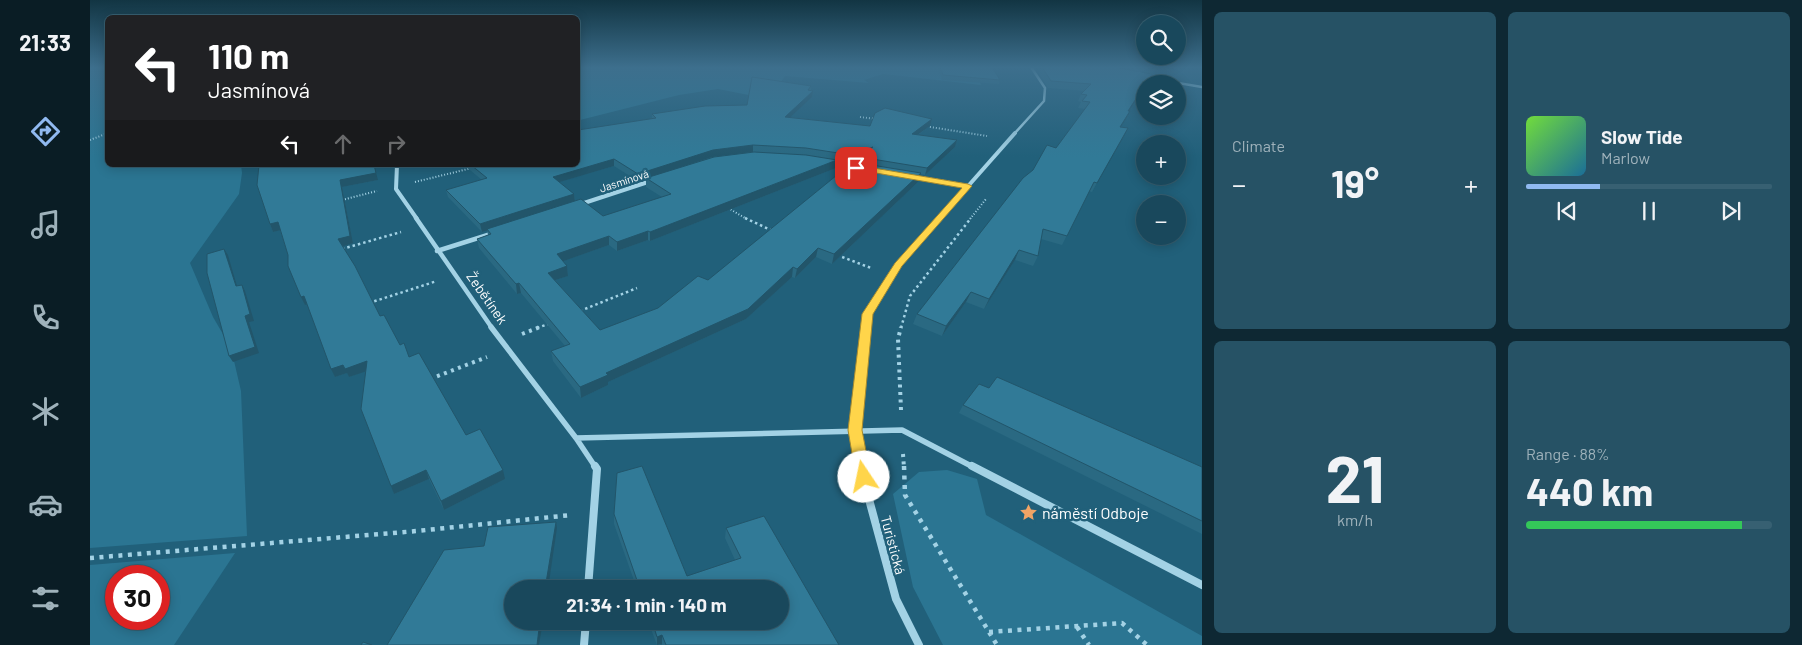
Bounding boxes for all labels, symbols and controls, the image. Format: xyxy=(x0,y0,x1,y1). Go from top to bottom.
map controls xyxy=(1136,15,1186,245)
button: search xyxy=(1136,15,1186,65)
text: 21:33 xyxy=(19,29,71,55)
text: 110 m xyxy=(208,34,289,76)
icon: left xyxy=(125,35,190,100)
button: layers xyxy=(1136,75,1186,125)
text: Jasmínová xyxy=(208,76,310,102)
icon: directions xyxy=(28,114,63,149)
text: Slow Tide xyxy=(1601,125,1683,148)
icon: left xyxy=(276,130,304,158)
icon: ahead xyxy=(329,130,357,158)
icon: right xyxy=(382,130,410,158)
button: + xyxy=(1136,135,1186,185)
text: Climate xyxy=(1232,136,1285,155)
pin xyxy=(835,147,877,189)
text: Marlow xyxy=(1601,148,1650,167)
icon: arrive xyxy=(842,154,870,182)
text: 19° xyxy=(1331,160,1379,206)
street label: Jasmínová xyxy=(598,166,650,195)
text: − xyxy=(1232,167,1246,201)
text: + xyxy=(1464,167,1478,201)
button: − xyxy=(1136,195,1186,245)
icon: previous xyxy=(1553,197,1581,225)
icon: pause xyxy=(1635,197,1663,225)
icon: next xyxy=(1717,197,1745,225)
icon: music xyxy=(28,207,63,242)
street label: Žebětínek xyxy=(463,268,512,327)
icon: phone xyxy=(28,300,63,335)
icon: climate xyxy=(28,394,63,429)
text: 21 xyxy=(1325,438,1385,516)
text: Range · 88% xyxy=(1526,444,1610,463)
position arrow xyxy=(837,450,889,502)
text: 440 km xyxy=(1526,468,1653,514)
icon: car xyxy=(28,487,63,522)
place icon: náměstí Odboje xyxy=(1018,503,1038,523)
place label: náměstí Odboje xyxy=(1042,503,1149,522)
text: km/h xyxy=(1337,510,1373,529)
street label: Turistická xyxy=(877,514,909,576)
speed limit sign: 30 xyxy=(105,565,170,630)
icon: filters xyxy=(28,581,63,616)
text: 21:34 · 1 min · 140 m xyxy=(566,593,727,616)

